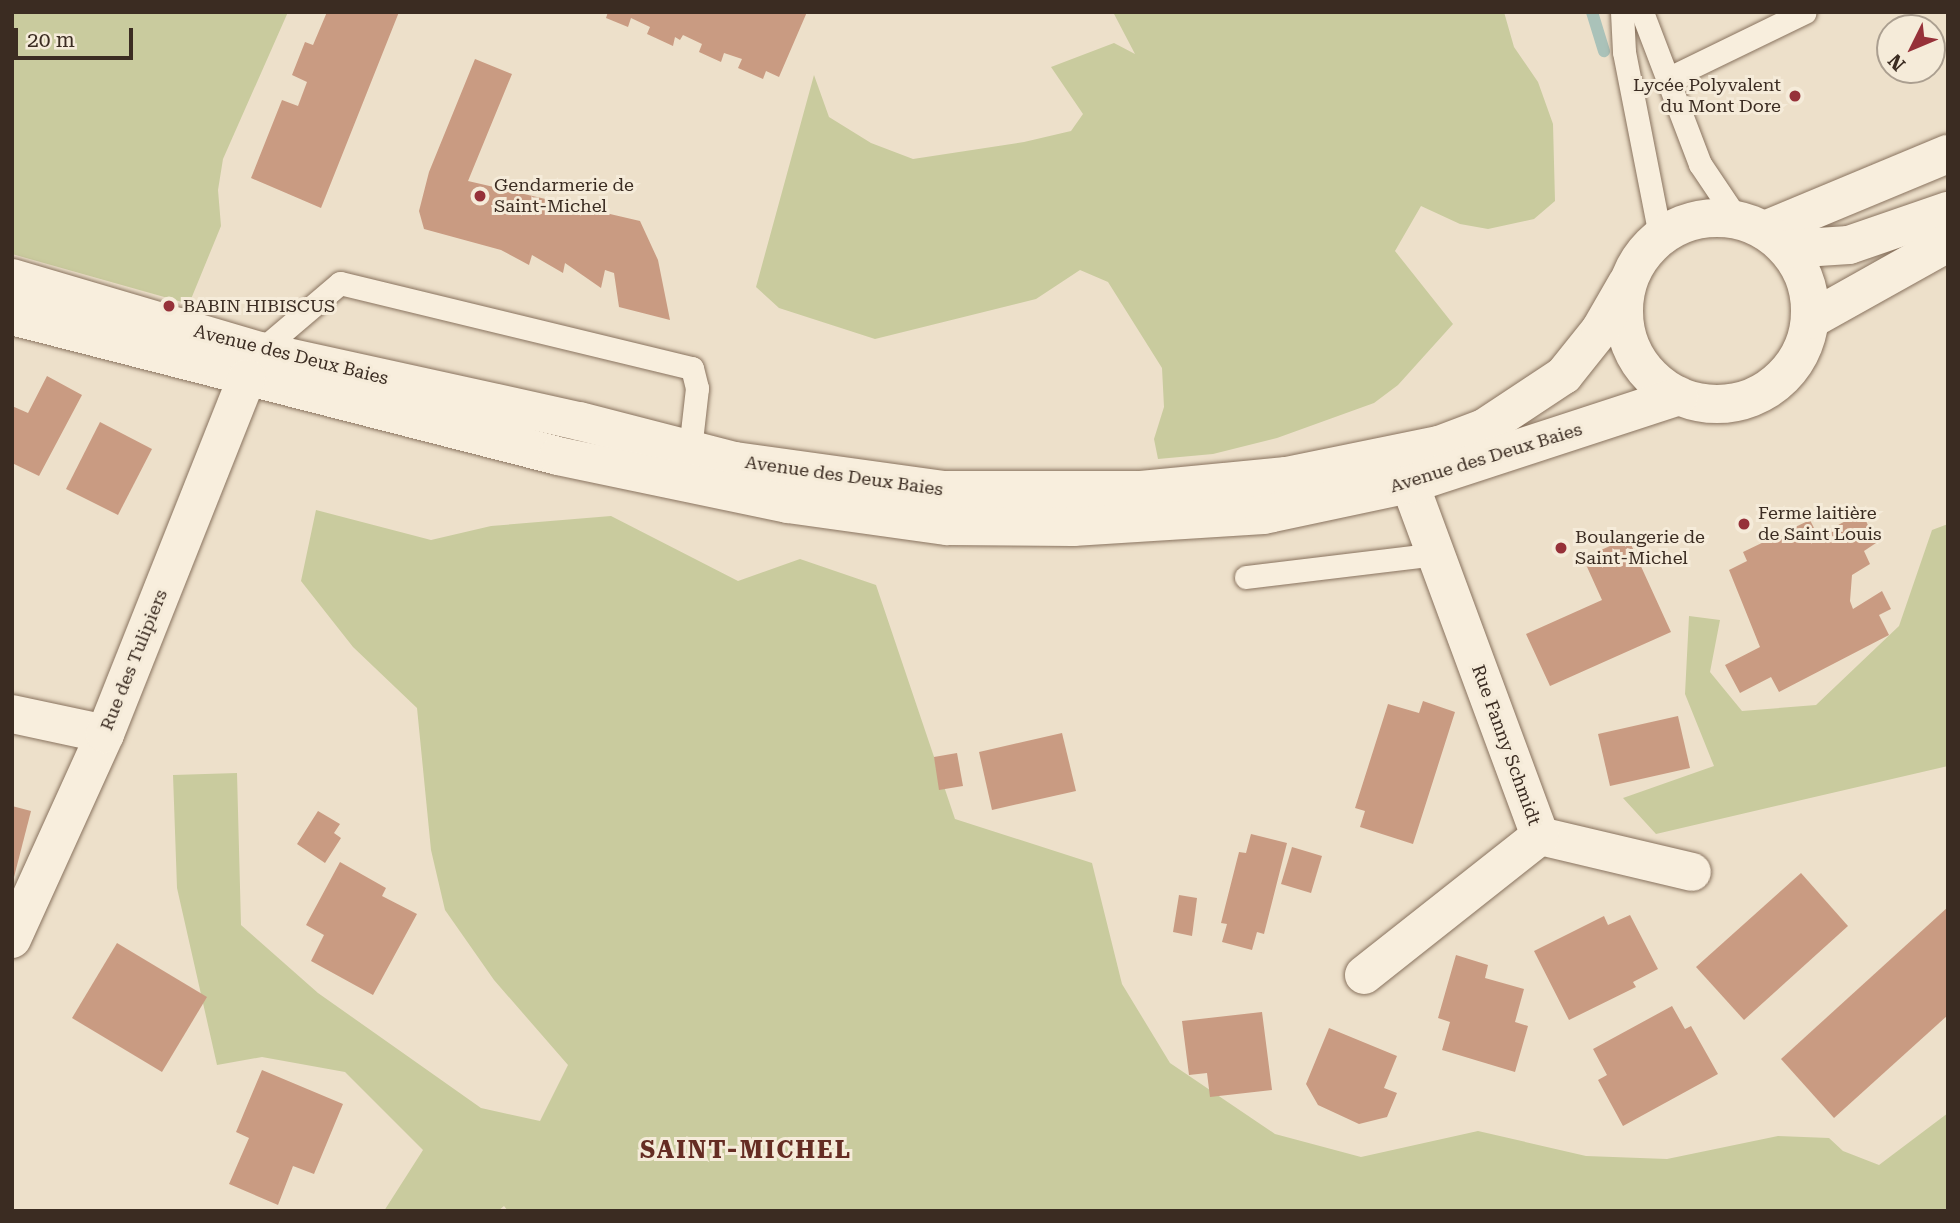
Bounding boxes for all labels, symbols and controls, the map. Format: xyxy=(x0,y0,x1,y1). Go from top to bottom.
scale bar xyxy=(18,14,136,58)
north arrow xyxy=(1876,14,1946,84)
text: 20 m xyxy=(27,28,75,52)
text: N xyxy=(1883,49,1910,76)
place label: Lycée Polyvalent du Mont Dore xyxy=(1633,75,1781,118)
marker: Lycée Polyvalent du Mont Dore xyxy=(1787,88,1803,104)
place label: Gendarmerie de Saint-Michel xyxy=(494,175,634,218)
marker: Gendarmerie de Saint-Michel xyxy=(472,188,488,204)
place label: BABIN HIBISCUS xyxy=(183,295,335,317)
marker: BABIN HIBISCUS xyxy=(161,298,177,314)
street label: Avenue des Deux Baies xyxy=(192,320,390,390)
street label: Avenue des Deux Baies xyxy=(1387,418,1585,498)
street label: Avenue des Deux Baies xyxy=(744,451,944,501)
place label: Ferme laitière de Saint Louis xyxy=(1758,503,1882,546)
marker: Ferme laitière de Saint Louis xyxy=(1736,516,1752,532)
place label: Boulangerie de Saint-Michel xyxy=(1575,527,1705,570)
marker: Boulangerie de Saint-Michel xyxy=(1553,540,1569,556)
street label: Rue des Tulipiers xyxy=(96,586,172,734)
street label: Rue Fanny Schmidt xyxy=(1467,662,1545,828)
district label: SAINT-MICHEL xyxy=(642,1137,850,1165)

